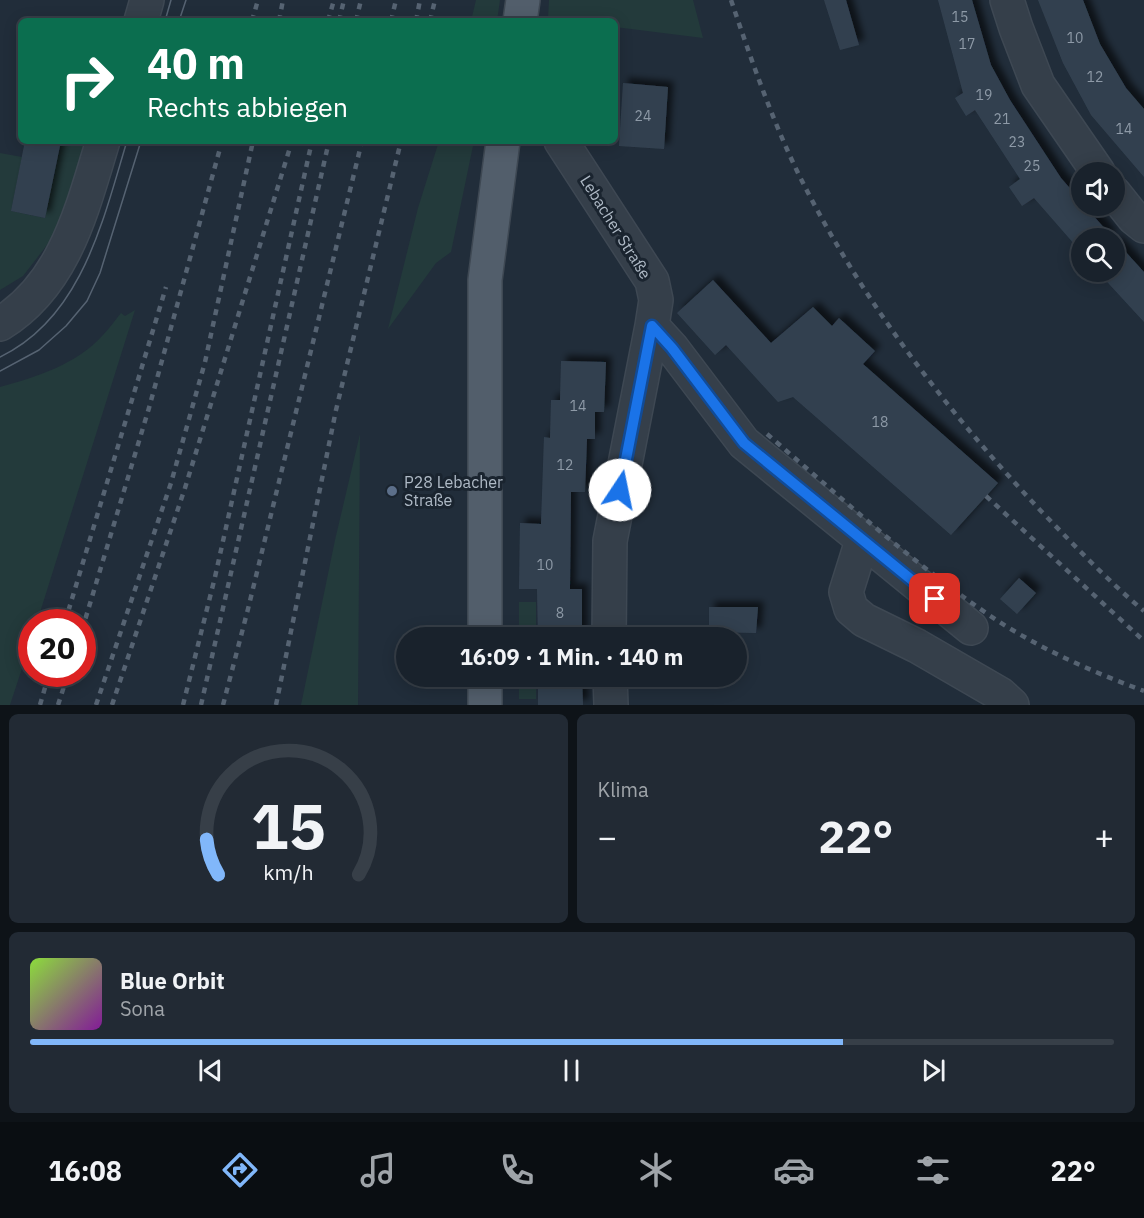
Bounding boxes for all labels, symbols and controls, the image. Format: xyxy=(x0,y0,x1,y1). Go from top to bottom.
house number: 15 xyxy=(952,8,968,26)
house number: 10 xyxy=(1067,29,1083,47)
house number: 17 xyxy=(959,35,975,53)
text: 40 m xyxy=(147,36,245,91)
icon: right xyxy=(48,42,126,120)
house number: 12 xyxy=(1087,68,1103,86)
house number: 19 xyxy=(976,86,992,104)
text: Rechts abbiegen xyxy=(147,89,348,124)
house number: 24 xyxy=(635,107,651,125)
house number: 21 xyxy=(994,110,1010,128)
house number: 14 xyxy=(1116,120,1132,138)
house number: 23 xyxy=(1009,133,1025,151)
house number: 25 xyxy=(1024,157,1040,175)
map controls xyxy=(1071,162,1125,282)
button: sound xyxy=(1071,162,1125,216)
street label: Lebacher Straße xyxy=(576,172,656,283)
button: search xyxy=(1071,228,1125,282)
house number: 14 xyxy=(570,397,586,415)
house number: 18 xyxy=(872,413,888,431)
house number: 12 xyxy=(557,456,573,474)
position arrow xyxy=(588,458,652,522)
place label: P28 Lebacher Straße xyxy=(404,472,503,510)
marker: P28 Lebacher Straße xyxy=(385,484,399,498)
house number: 10 xyxy=(537,556,553,574)
pin xyxy=(909,573,960,624)
icon: arrive xyxy=(918,582,951,615)
house number: 8 xyxy=(556,604,564,622)
speed limit sign: 20 xyxy=(18,609,96,687)
text: 16:09 · 1 Min. · 140 m xyxy=(460,642,683,671)
text: Klima xyxy=(598,776,649,803)
text: 15 xyxy=(251,785,326,866)
text: 22° xyxy=(818,807,893,865)
text: − xyxy=(598,815,617,858)
text: + xyxy=(1094,815,1114,858)
text: km/h xyxy=(263,859,313,887)
text: Blue Orbit xyxy=(120,966,225,995)
text: Sona xyxy=(120,995,165,1022)
icon: previous xyxy=(194,1054,227,1087)
icon: pause xyxy=(555,1054,588,1087)
icon: next xyxy=(917,1054,950,1087)
icon: directions xyxy=(219,1149,261,1191)
icon: music xyxy=(357,1149,399,1191)
icon: phone xyxy=(496,1149,538,1191)
icon: climate xyxy=(635,1149,677,1191)
icon: car xyxy=(773,1149,815,1191)
icon: filters xyxy=(912,1149,954,1191)
text: 16:08 xyxy=(48,1153,122,1188)
text: 22° xyxy=(1051,1153,1096,1188)

